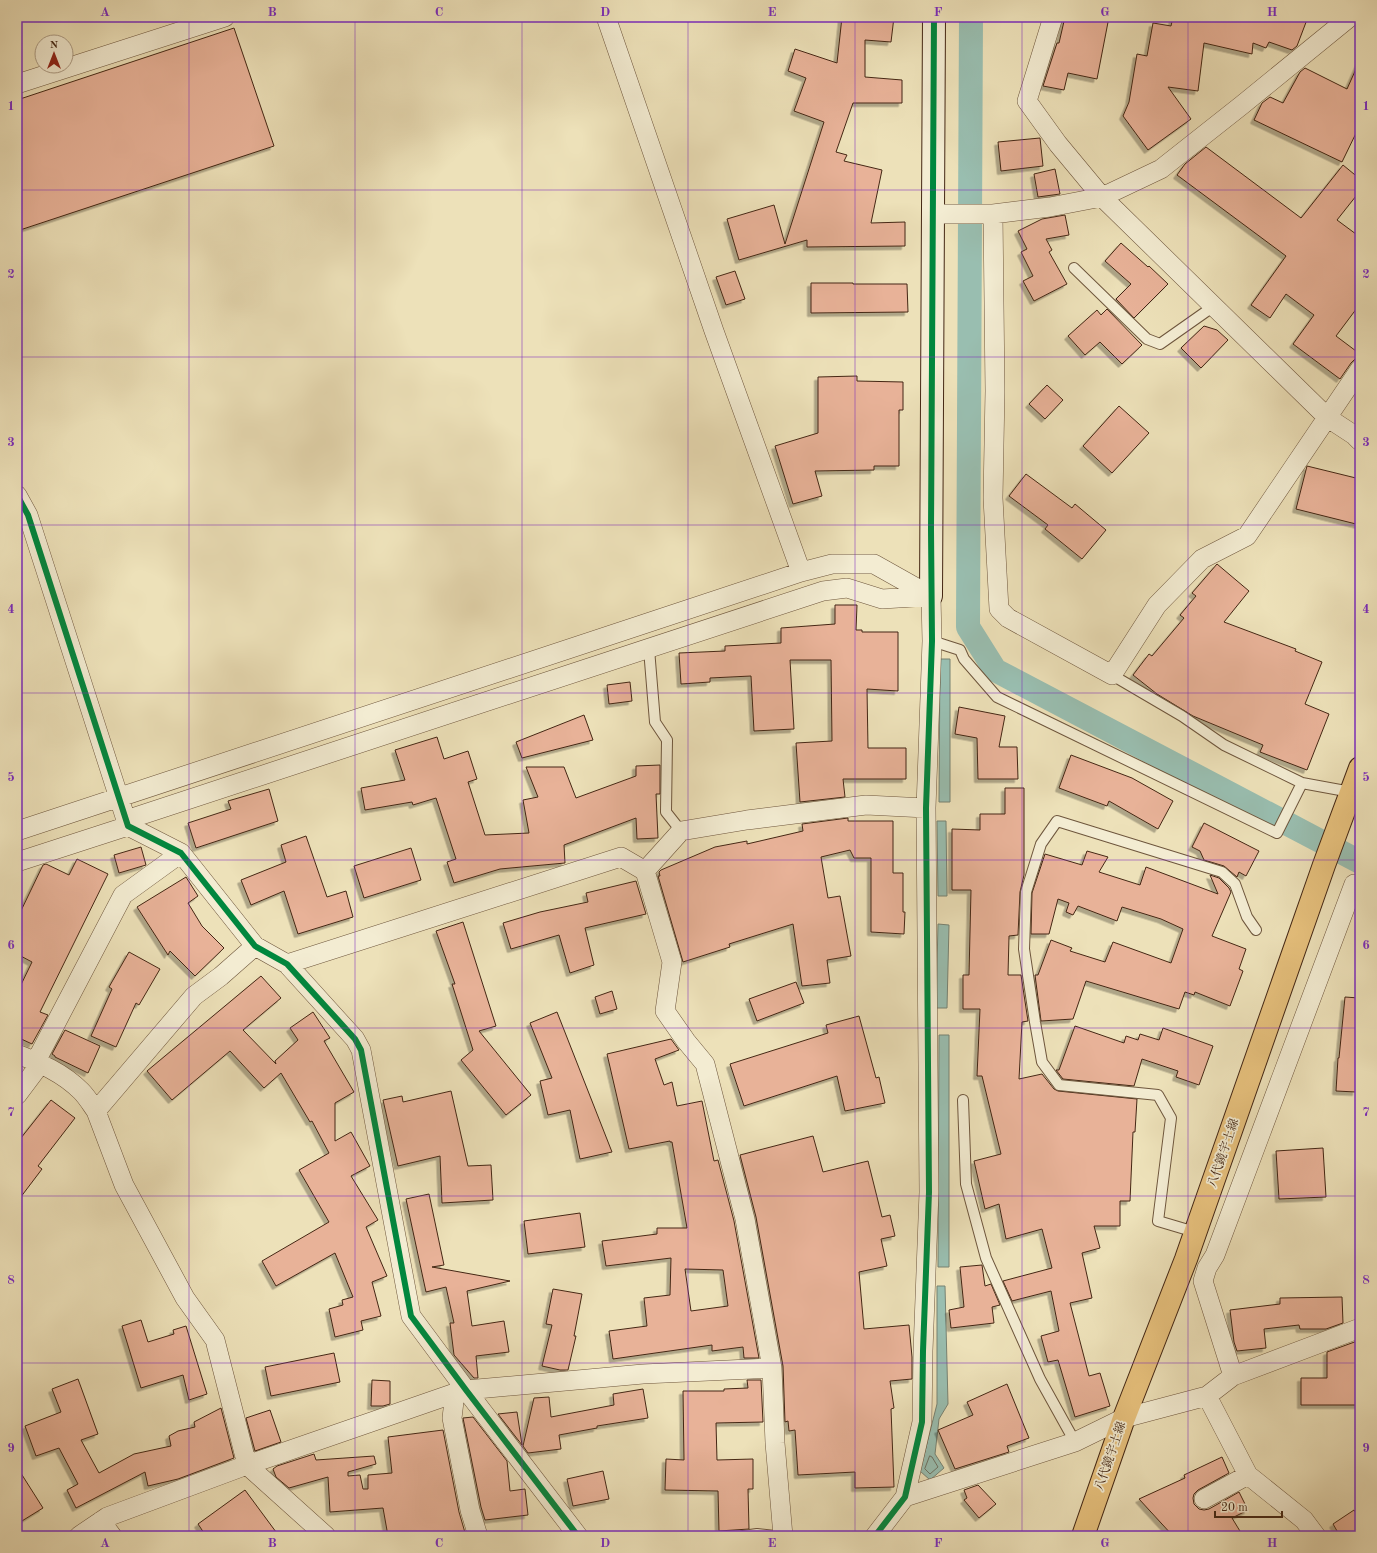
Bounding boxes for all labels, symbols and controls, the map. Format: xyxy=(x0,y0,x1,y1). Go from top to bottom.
text: A xyxy=(100,6,110,19)
text: B xyxy=(267,6,277,19)
text: C xyxy=(435,6,443,19)
text: D xyxy=(600,6,610,19)
text: E xyxy=(768,6,777,19)
text: F xyxy=(934,6,943,19)
text: G xyxy=(1100,6,1110,19)
text: H xyxy=(1267,6,1278,19)
north arrow xyxy=(34,34,74,74)
text: N xyxy=(50,40,59,51)
text: 1 xyxy=(7,100,15,113)
text: 1 xyxy=(1362,100,1370,113)
text: 2 xyxy=(7,268,15,281)
text: 2 xyxy=(1362,268,1370,281)
text: 3 xyxy=(7,436,15,449)
text: 3 xyxy=(1362,436,1370,449)
text: 4 xyxy=(7,603,15,616)
text: 4 xyxy=(1362,603,1370,616)
text: 5 xyxy=(7,771,15,784)
text: 5 xyxy=(1362,771,1370,784)
text: 6 xyxy=(7,939,15,952)
text: 6 xyxy=(1362,939,1370,952)
text: 7 xyxy=(7,1106,15,1119)
text: 7 xyxy=(1362,1106,1370,1119)
street label: 八代鏡宇土線 xyxy=(1205,1117,1241,1189)
text: 8 xyxy=(7,1274,15,1287)
text: 8 xyxy=(1362,1274,1370,1287)
street label: 八代鏡宇土線 xyxy=(1092,1420,1128,1492)
text: 9 xyxy=(7,1442,15,1455)
text: 9 xyxy=(1362,1442,1370,1455)
scale bar xyxy=(1215,1493,1282,1519)
text: 20 m xyxy=(1221,1502,1248,1514)
text: A xyxy=(100,1537,110,1550)
text: B xyxy=(267,1537,277,1550)
text: C xyxy=(435,1537,443,1550)
text: D xyxy=(600,1537,610,1550)
text: E xyxy=(768,1537,777,1550)
text: F xyxy=(934,1537,943,1550)
text: G xyxy=(1100,1537,1110,1550)
text: H xyxy=(1267,1537,1278,1550)

